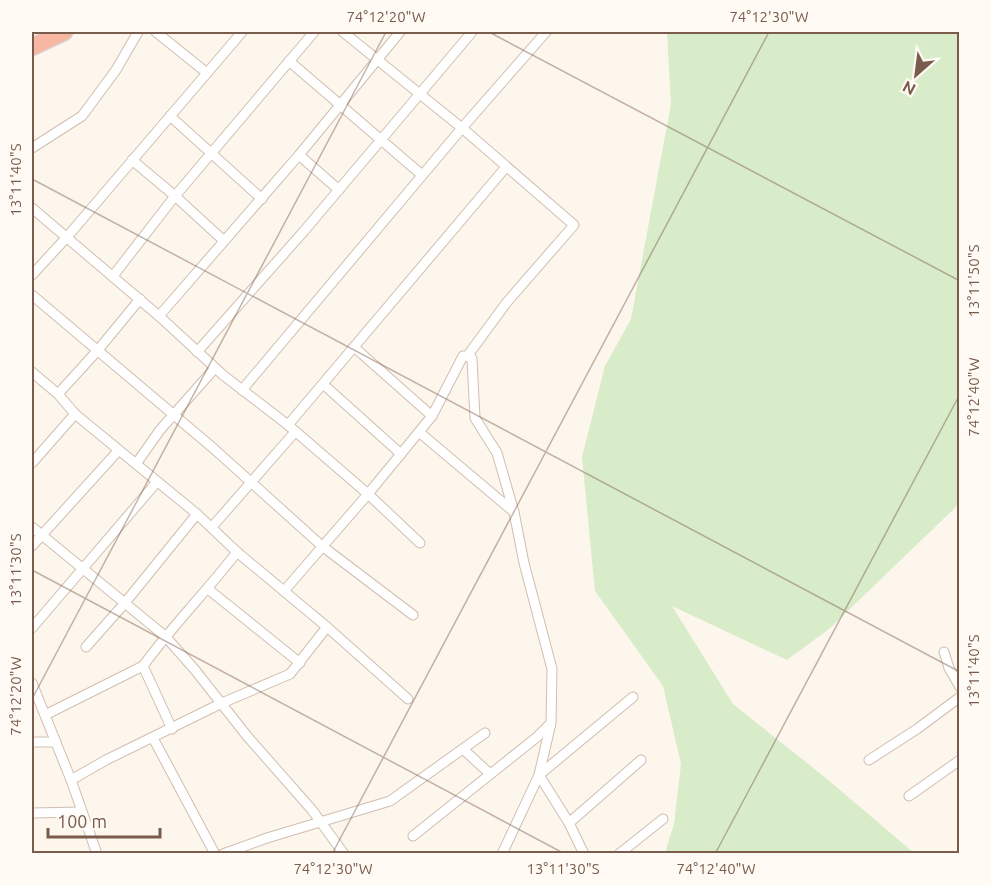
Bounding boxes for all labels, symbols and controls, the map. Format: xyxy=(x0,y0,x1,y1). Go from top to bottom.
text: 74°12'20"W xyxy=(346,8,426,25)
text: 74°12'30"W xyxy=(729,8,809,25)
north arrow xyxy=(886,45,946,105)
text: N xyxy=(899,77,918,99)
text: 13°11'40"S xyxy=(7,143,24,217)
text: 13°11'50"S xyxy=(965,244,982,318)
text: 74°12'40"W xyxy=(965,357,982,437)
text: 13°11'30"S xyxy=(7,533,24,607)
text: 13°11'40"S xyxy=(965,634,982,708)
text: 74°12'20"W xyxy=(7,656,24,736)
scale bar xyxy=(48,801,160,839)
text: 100 m xyxy=(57,811,107,831)
text: 74°12'30"W xyxy=(293,860,373,877)
text: 13°11'30"S xyxy=(526,860,600,877)
text: 74°12'40"W xyxy=(676,860,756,877)

